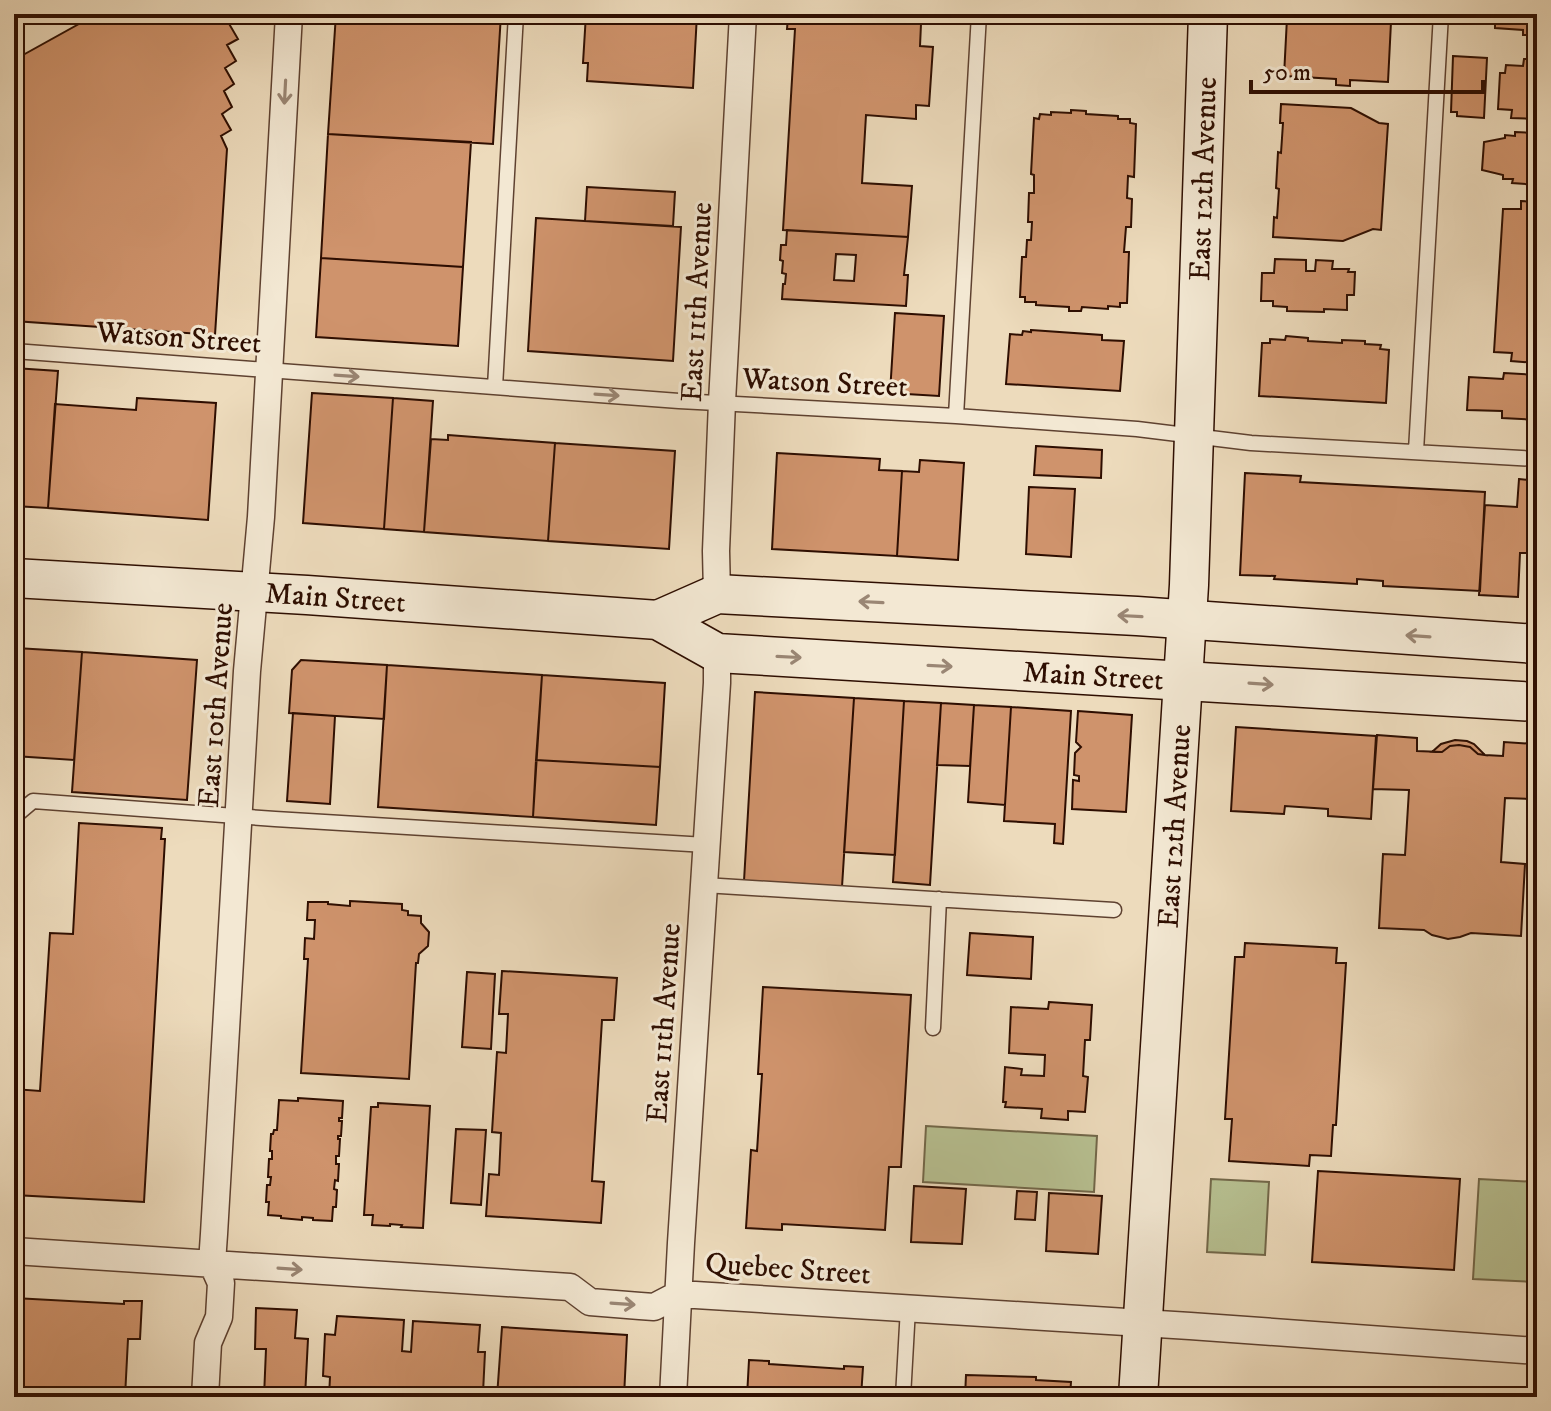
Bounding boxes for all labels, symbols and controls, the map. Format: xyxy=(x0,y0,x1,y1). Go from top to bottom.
scale bar xyxy=(1251,44,1483,94)
text: 50 m xyxy=(1263,58,1311,88)
street label: East 12th Avenue xyxy=(1182,76,1226,282)
one-way arrow xyxy=(277,78,292,105)
street label: East 11th Avenue xyxy=(674,201,721,403)
street label: Watson Street xyxy=(94,314,263,363)
street label: Watson Street xyxy=(740,361,909,406)
one-way arrow xyxy=(333,369,360,384)
one-way arrow xyxy=(593,388,620,403)
street label: Main Street xyxy=(264,576,407,622)
one-way arrow xyxy=(858,594,885,609)
street label: East 10th Avenue xyxy=(191,601,242,809)
one-way arrow xyxy=(1117,608,1144,623)
one-way arrow xyxy=(1405,628,1432,643)
one-way arrow xyxy=(775,650,802,665)
street label: Main Street xyxy=(1022,654,1165,700)
one-way arrow xyxy=(926,658,952,673)
one-way arrow xyxy=(1247,677,1274,692)
street label: East 12th Avenue xyxy=(1150,723,1200,929)
street label: East 11th Avenue xyxy=(639,922,690,1124)
street label: Quebec Street xyxy=(704,1245,872,1294)
one-way arrow xyxy=(276,1261,303,1276)
one-way arrow xyxy=(609,1297,636,1312)

